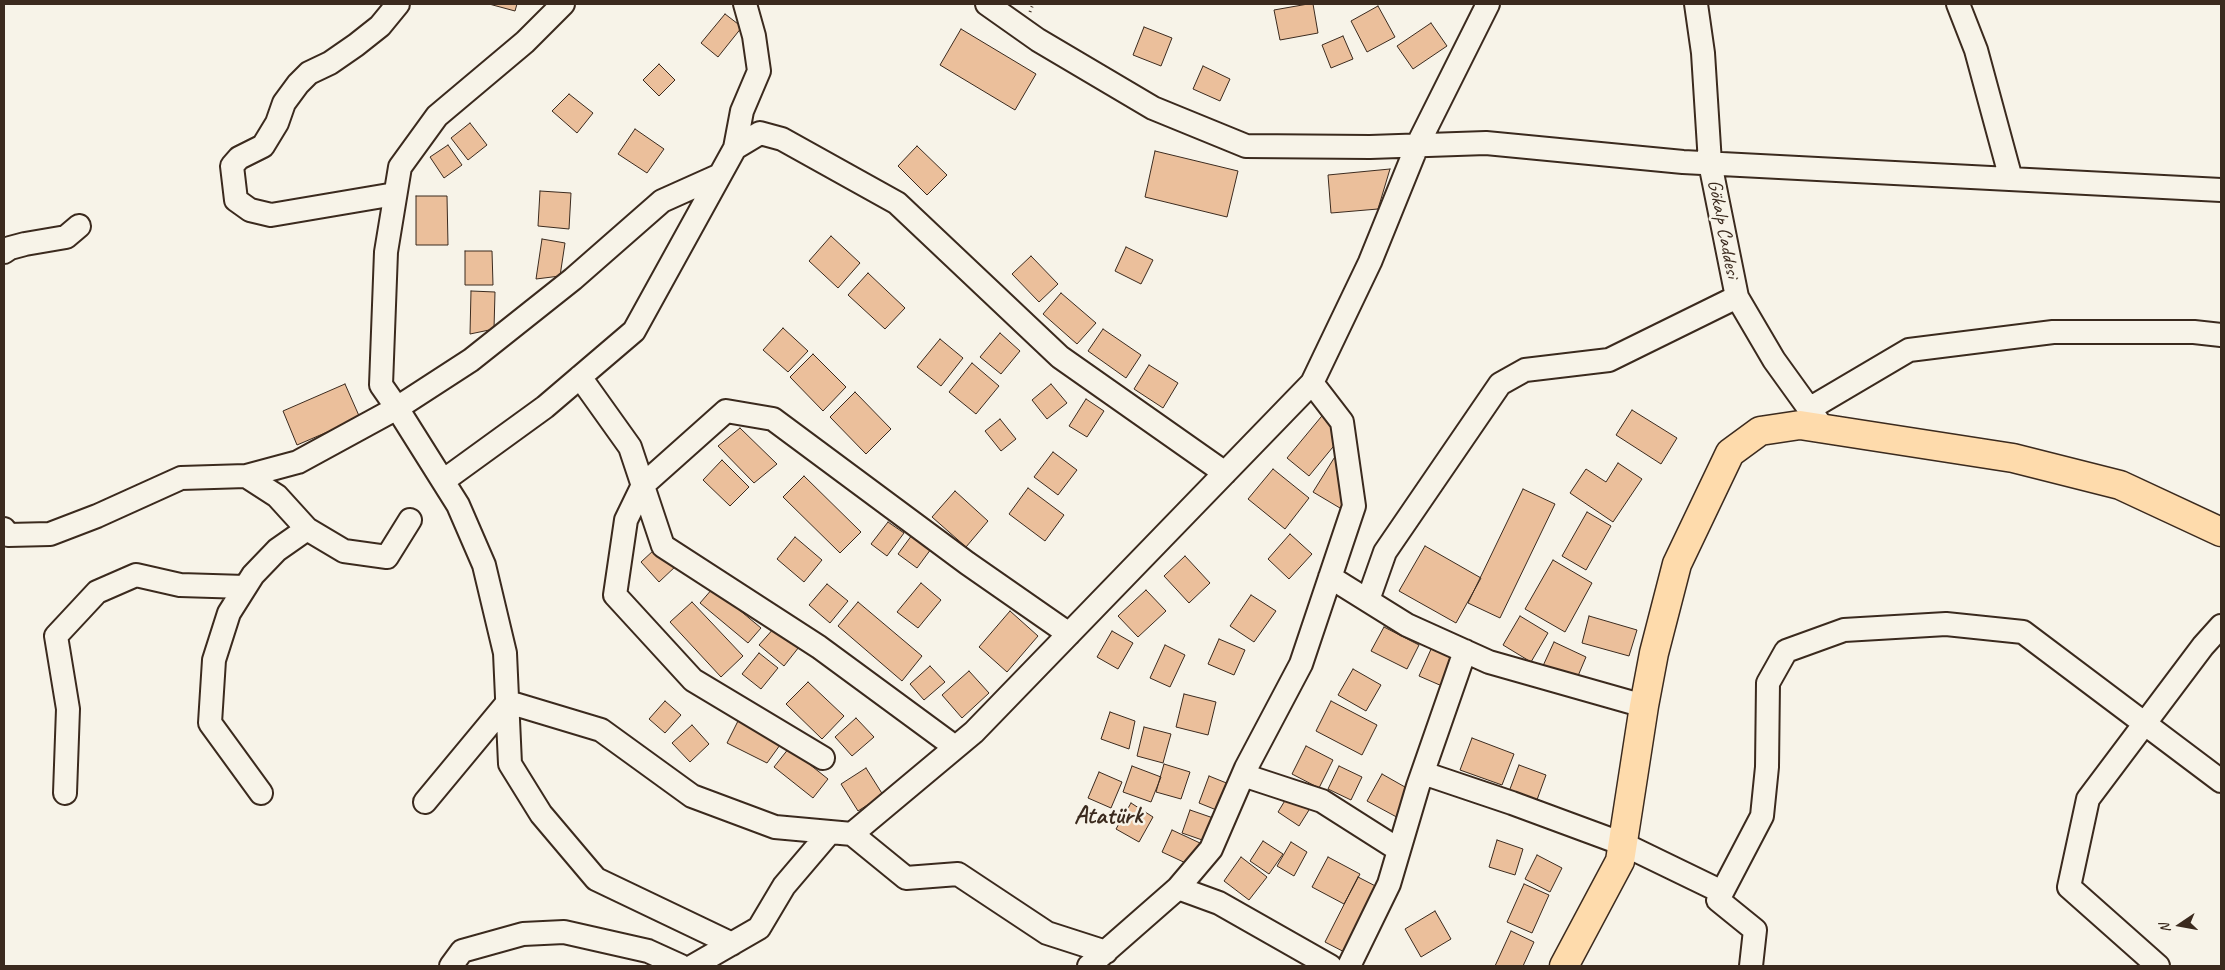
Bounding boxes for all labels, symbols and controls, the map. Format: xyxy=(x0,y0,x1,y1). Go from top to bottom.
street label: Gökalp Caddesi xyxy=(1702,178,1744,280)
district label: Atatürk xyxy=(1074,801,1142,831)
north arrow xyxy=(2155,900,2205,950)
text: N xyxy=(2156,922,2174,934)

